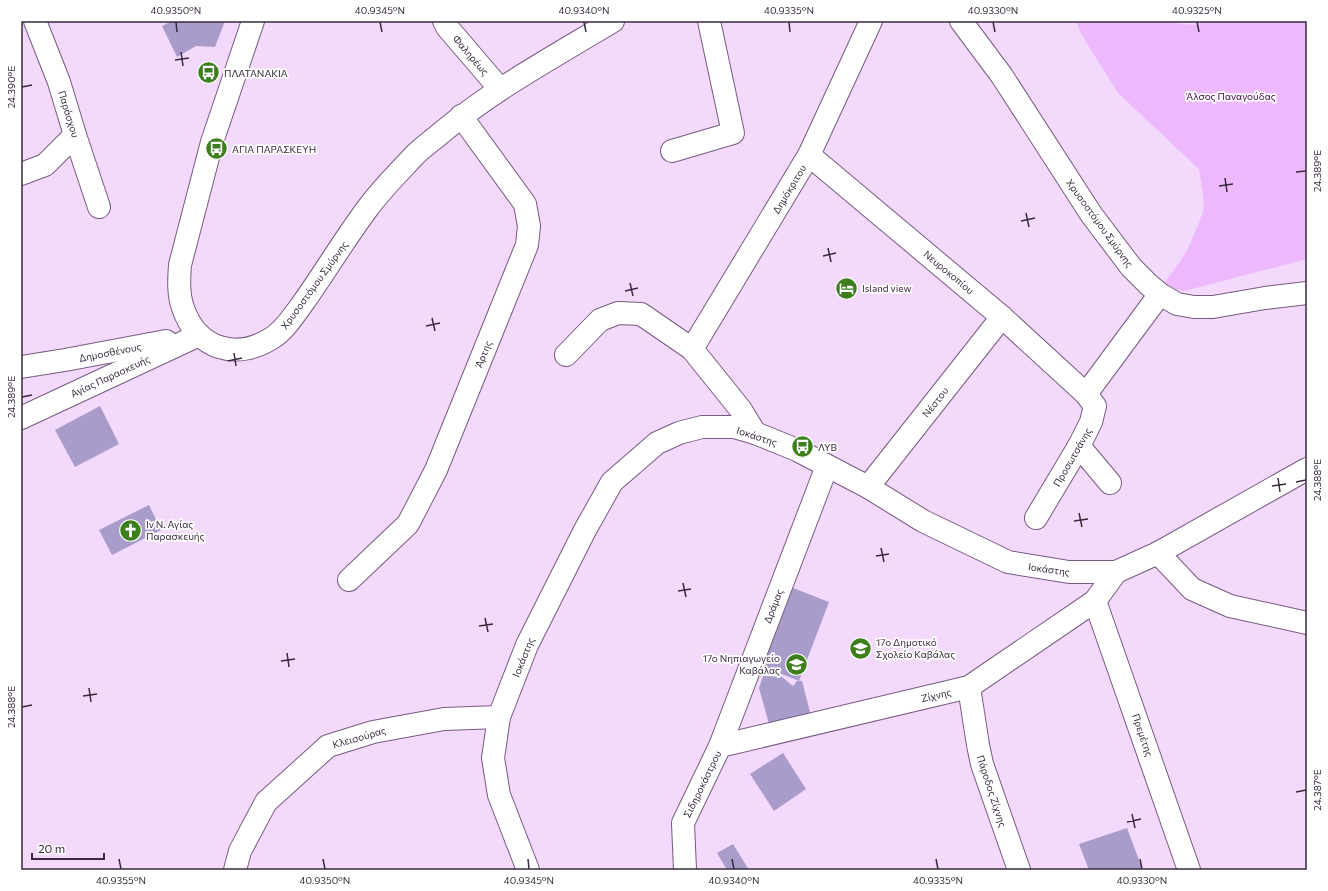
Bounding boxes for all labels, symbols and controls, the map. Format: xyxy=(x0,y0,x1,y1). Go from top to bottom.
text: 40.9350°N xyxy=(151,4,201,16)
text: 40.9345°N xyxy=(355,4,405,16)
text: 40.9340°N xyxy=(558,4,610,16)
text: 40.9335°N xyxy=(764,4,814,16)
text: 40.9330°N xyxy=(968,4,1018,16)
text: 40.9325°N xyxy=(1172,4,1222,16)
street label: Φαληρέως xyxy=(450,33,492,77)
bus stop icon: ΠΛΑΤΑΝΑΚΙΑ xyxy=(196,60,222,86)
text: 24.390°E xyxy=(5,66,17,108)
place label: ΠΛΑΤΑΝΑΚΙΑ xyxy=(224,67,288,79)
street label: Παράσχου xyxy=(56,89,82,139)
park label: Άλσος Παναγούδας xyxy=(1185,90,1276,102)
bus stop icon: ΑΓΙΑ ΠΑΡΑΣΚΕΥΗ xyxy=(204,136,230,162)
place label: ΑΓΙΑ ΠΑΡΑΣΚΕΥΗ xyxy=(232,143,316,155)
text: 24.389°E xyxy=(1311,150,1323,192)
street label: Δημόκριτου xyxy=(770,162,809,216)
street label: Χρυσοστόμου Σμύρνης xyxy=(1064,177,1136,269)
street label: Χρυσοστόμου Σμύρνης xyxy=(278,239,350,331)
street label: Νευροκοπίου xyxy=(921,247,977,297)
hotel icon: Island view xyxy=(834,275,860,301)
place label: Island view xyxy=(862,282,911,294)
street label: Άρτης xyxy=(472,339,494,370)
street label: Δημοσθένους xyxy=(78,340,142,364)
street label: Αγίας Παρασκευής xyxy=(68,352,152,400)
text: 24.389°E xyxy=(5,376,17,418)
street label: Νέστου xyxy=(919,384,951,420)
street label: Ιοκάστης xyxy=(735,424,779,448)
street label: Προσωτσάνης xyxy=(1050,425,1094,489)
bus stop icon: ΛΥΒ xyxy=(789,434,815,460)
place label: ΛΥΒ xyxy=(818,441,838,453)
text: 24.388°E xyxy=(1311,459,1323,501)
church icon: Ιν Ν. Αγίας Παρασκευής xyxy=(117,517,143,543)
place label: Ιν Ν. Αγίας Παρασκευής xyxy=(146,518,205,542)
street label: Ιοκάστης xyxy=(1027,560,1071,578)
street label: Δράμας xyxy=(761,587,785,625)
street label: Ιοκάστης xyxy=(510,635,536,679)
school or university icon: 17ο Δημοτικό Σχολείο Καβάλας xyxy=(847,635,873,661)
place label: 17ο Δημοτικό Σχολείο Καβάλας xyxy=(876,636,955,660)
school or university icon: 17ο Νηπιαγωγείο Καβάλας xyxy=(783,651,809,677)
place label: 17ο Νηπιαγωγείο Καβάλας xyxy=(703,652,780,676)
text: 24.388°E xyxy=(5,686,17,728)
street label: Ζίχνης xyxy=(920,686,952,704)
street label: Πρεμέτης xyxy=(1130,712,1156,758)
street label: Κλεισούρας xyxy=(331,724,387,750)
street label: Σιδηροκάστρου xyxy=(681,748,724,819)
street label: Πάροδος Ζίχνης xyxy=(975,753,1009,829)
text: 24.387°E xyxy=(1311,769,1323,811)
scale bar xyxy=(32,835,104,861)
text: 20 m xyxy=(38,841,65,855)
text: 40.9355°N xyxy=(96,874,146,886)
text: 40.9350°N xyxy=(300,874,350,886)
text: 40.9345°N xyxy=(504,874,554,886)
text: 40.9340°N xyxy=(708,874,760,886)
text: 40.9335°N xyxy=(913,874,963,886)
text: 40.9330°N xyxy=(1117,874,1167,886)

